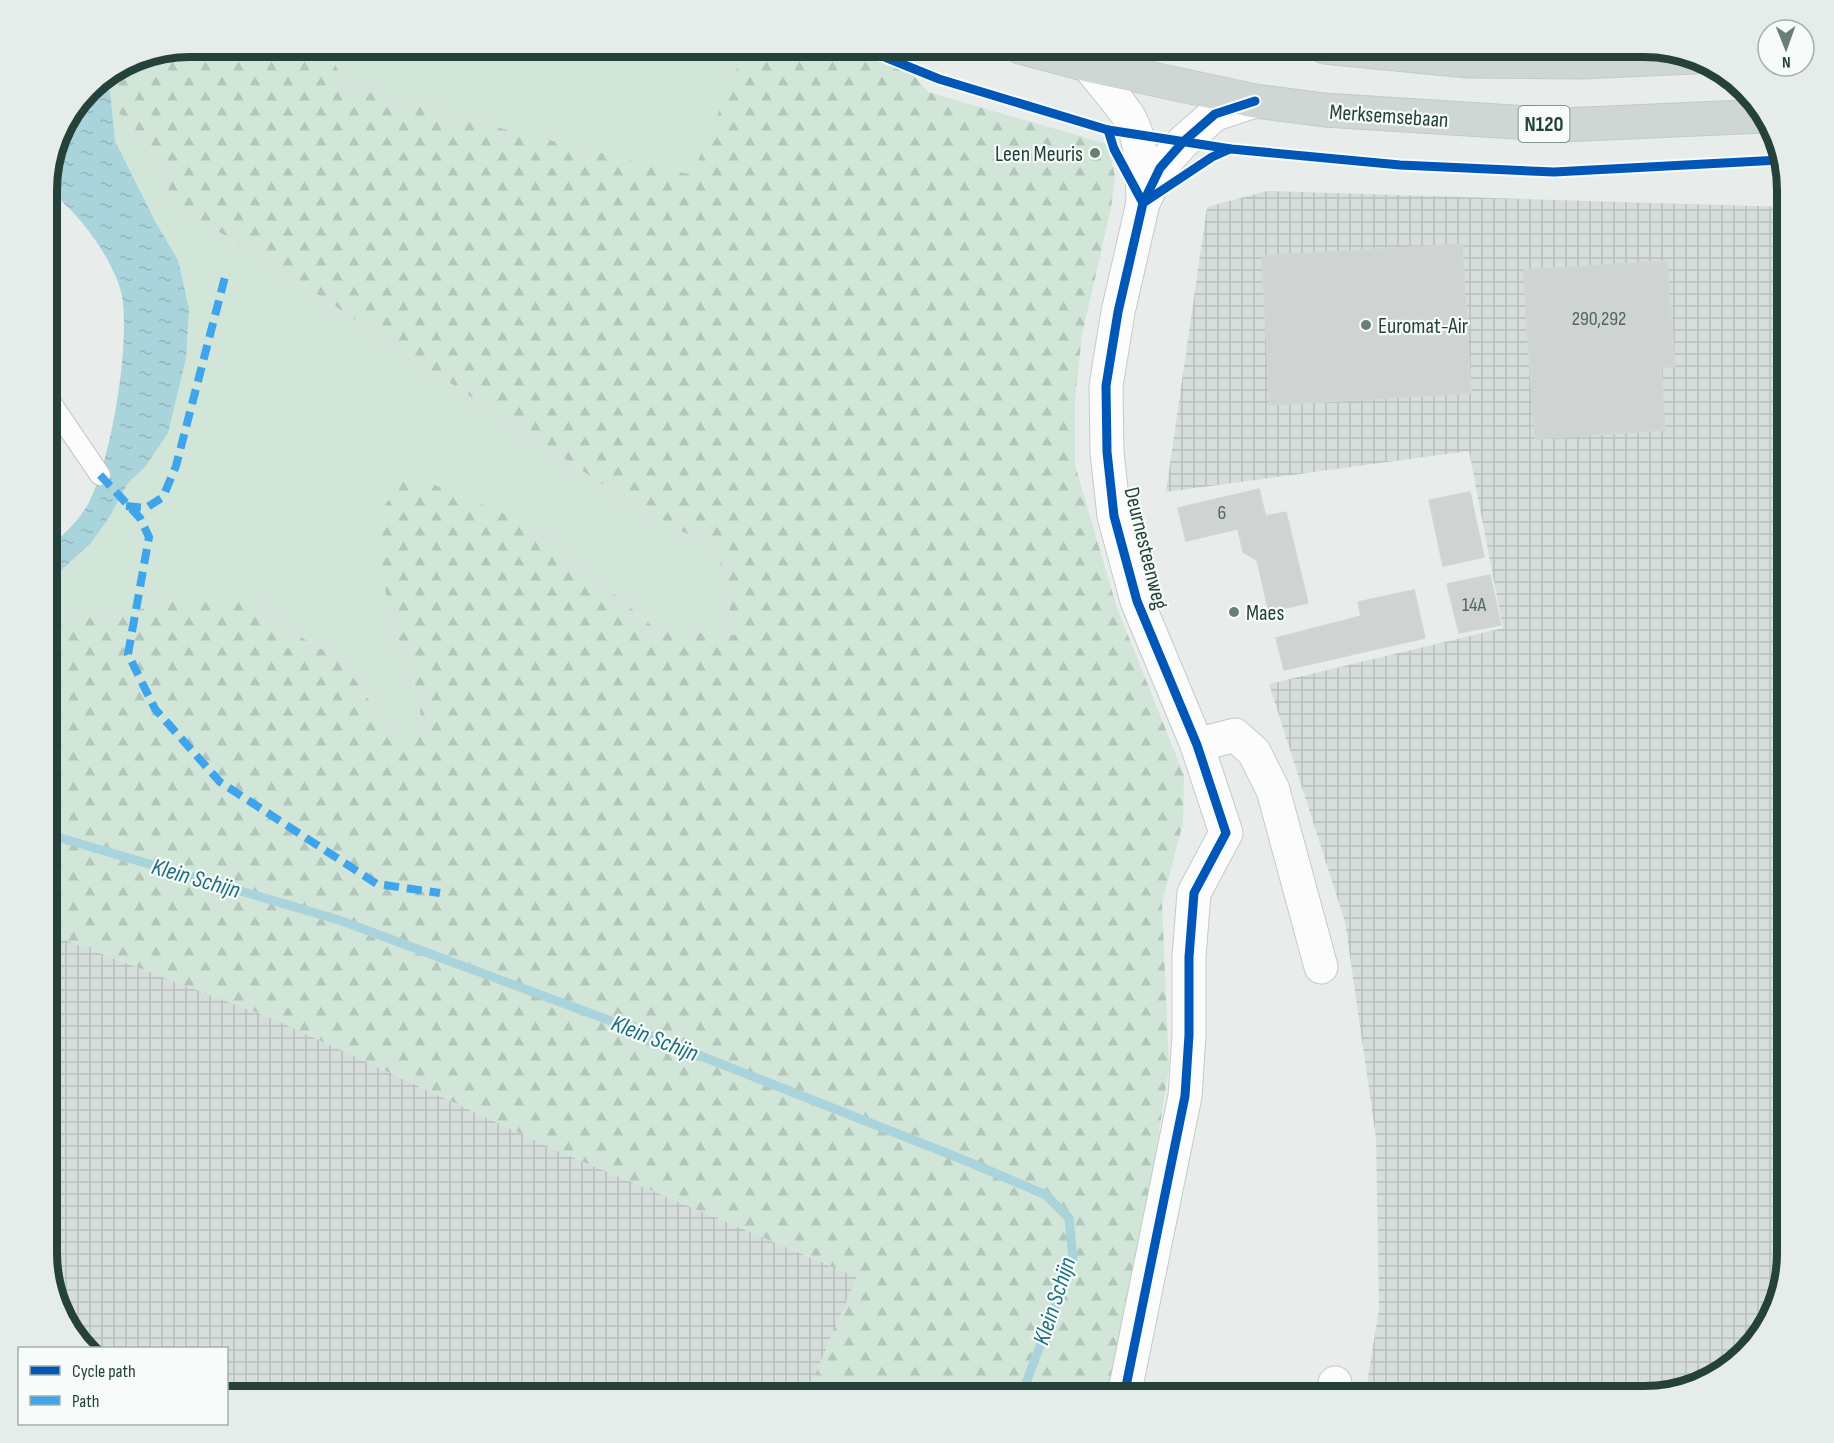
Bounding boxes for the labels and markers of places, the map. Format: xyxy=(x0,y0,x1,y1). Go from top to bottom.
place label: Leen Meuris xyxy=(995,141,1083,168)
marker: Leen Meuris xyxy=(1088,146,1102,160)
place label: Euromat-Air xyxy=(1378,313,1468,340)
marker: Euromat-Air xyxy=(1359,318,1373,332)
place label: Maes xyxy=(1246,600,1284,627)
marker: Maes xyxy=(1227,605,1241,619)

